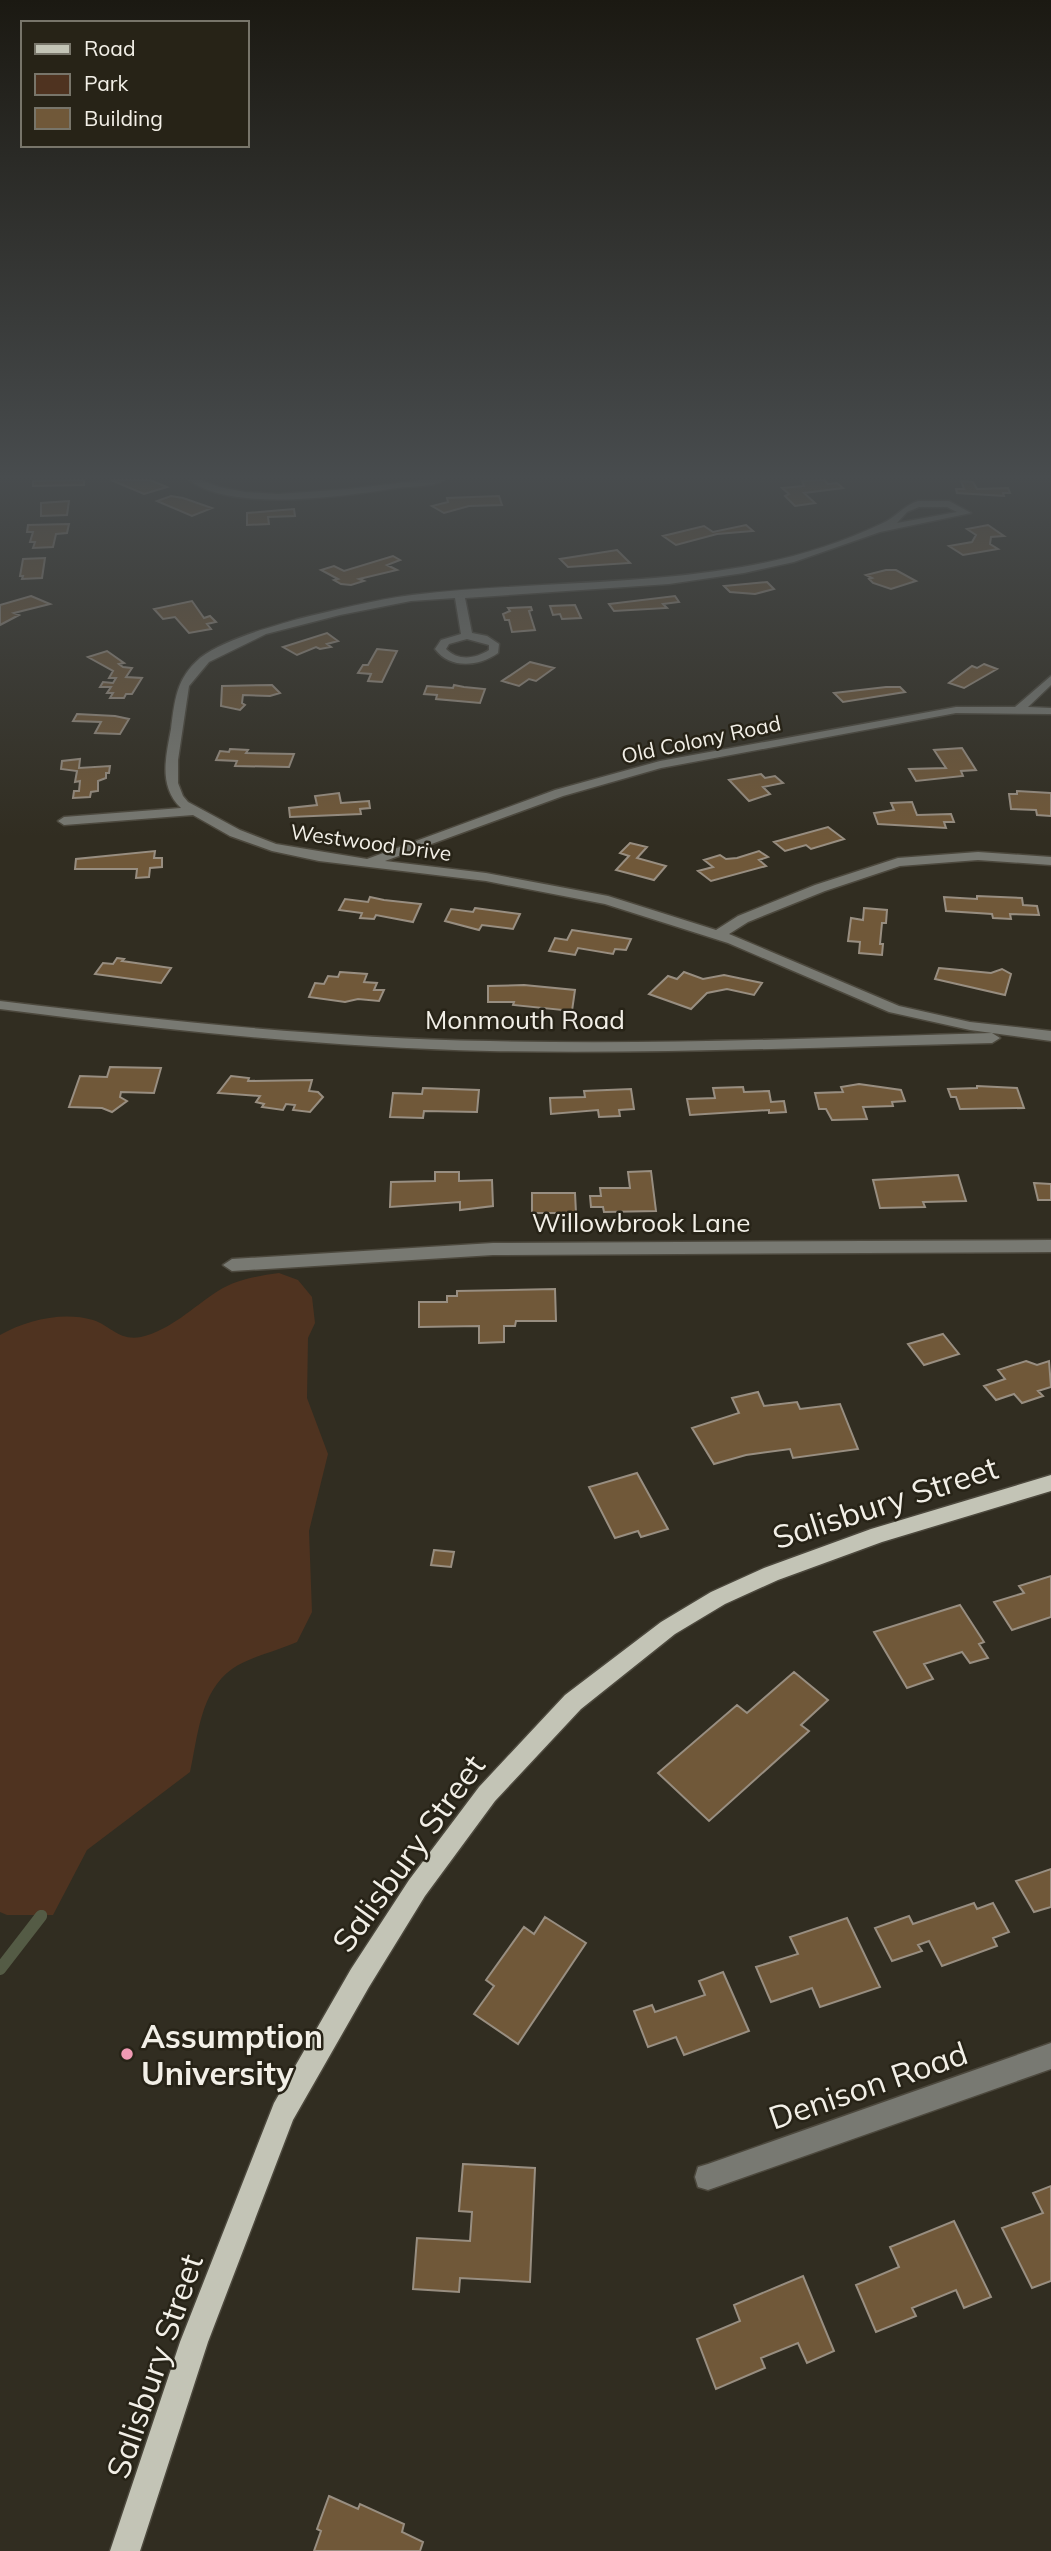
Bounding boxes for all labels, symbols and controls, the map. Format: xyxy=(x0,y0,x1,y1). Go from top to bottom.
legend xyxy=(21,21,248,147)
text: Road xyxy=(84,35,135,61)
text: Park xyxy=(84,70,128,96)
text: Building xyxy=(84,105,163,131)
street label: Old Colony Road xyxy=(619,709,783,769)
street label: Westwood Drive xyxy=(289,818,453,866)
street label: Monmouth Road xyxy=(425,1003,625,1036)
street label: Willowbrook Lane xyxy=(532,1206,750,1239)
street label: Salisbury Street xyxy=(767,1447,1003,1557)
street label: Salisbury Street xyxy=(323,1746,493,1960)
place label: Assumption University xyxy=(141,2016,323,2093)
street label: Denison Road xyxy=(763,2032,973,2138)
marker: Assumption University xyxy=(119,2046,135,2062)
street label: Salisbury Street xyxy=(97,2249,211,2483)

